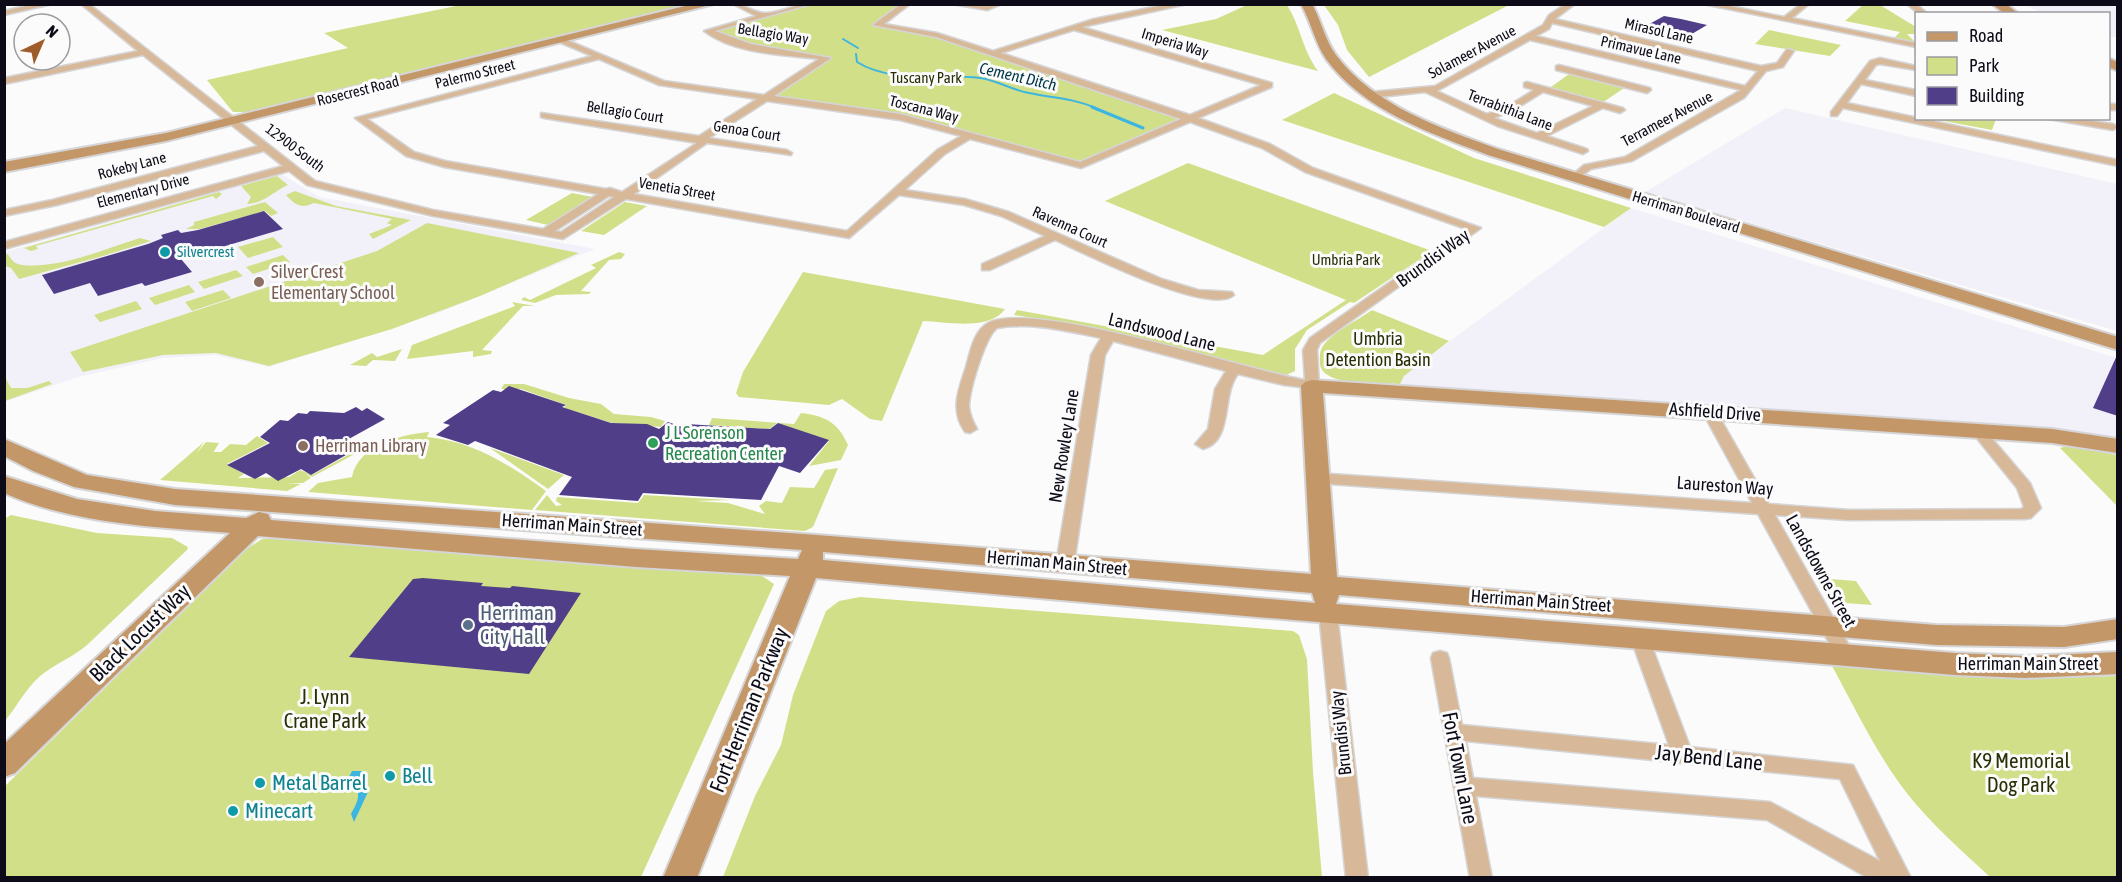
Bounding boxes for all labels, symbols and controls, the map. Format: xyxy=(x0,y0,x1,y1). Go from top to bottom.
north arrow xyxy=(12,12,72,72)
legend xyxy=(1915,12,2110,120)
street label: Mirasol Lane xyxy=(1623,14,1695,47)
street label: Bellagio Way xyxy=(736,20,810,47)
text: N xyxy=(43,21,62,41)
street label: Solameer Avenue xyxy=(1425,21,1519,82)
street label: Imperia Way xyxy=(1140,24,1211,61)
text: Road xyxy=(1969,25,2003,46)
street label: Primavue Lane xyxy=(1599,32,1683,67)
street label: Palermo Street xyxy=(433,55,517,92)
text: Park xyxy=(1969,55,1999,76)
water label: Cement Ditch xyxy=(978,58,1059,94)
park label: Tuscany Park xyxy=(890,69,962,86)
street label: Rosecrest Road xyxy=(315,72,401,109)
text: Building xyxy=(1969,85,2024,106)
street label: Terrabithia Lane xyxy=(1465,86,1555,134)
street label: Terrameer Avenue xyxy=(1618,87,1715,150)
street label: Toscana Way xyxy=(888,92,960,125)
street label: Bellagio Court xyxy=(585,97,665,126)
street label: Genoa Court xyxy=(712,117,782,144)
street label: 12900 South xyxy=(262,120,328,175)
street label: Rokeby Lane xyxy=(96,148,168,183)
street label: Elementary Drive xyxy=(95,170,191,211)
street label: Venetia Street xyxy=(637,173,717,204)
street label: Herriman Boulevard xyxy=(1630,187,1742,236)
street label: Ravenna Court xyxy=(1030,202,1110,251)
street label: Brundisi Way xyxy=(1392,224,1473,291)
place label: Silvercrest xyxy=(177,243,234,260)
marker: Silvercrest xyxy=(158,245,172,259)
park label: Umbria Park xyxy=(1312,251,1381,268)
place label: Silver Crest Elementary School xyxy=(271,261,395,303)
marker: Silver Crest Elementary School xyxy=(252,275,266,289)
street label: Landswood Lane xyxy=(1106,308,1218,355)
park label: Umbria Detention Basin xyxy=(1325,328,1431,370)
street label: New Rowley Lane xyxy=(1044,388,1083,504)
street label: Ashfield Drive xyxy=(1669,398,1762,425)
place label: J L Sorenson Recreation Center xyxy=(665,422,784,464)
place label: Herriman Library xyxy=(315,435,427,456)
marker: J L Sorenson Recreation Center xyxy=(646,436,660,450)
marker: Herriman Library xyxy=(296,439,310,453)
street label: Laureston Way xyxy=(1676,472,1774,499)
street label: Herriman Main Street xyxy=(501,509,643,540)
street label: Landsdowne Street xyxy=(1782,511,1861,631)
street label: Herriman Main Street xyxy=(986,546,1128,579)
street label: Black Locust Way xyxy=(84,578,195,686)
street label: Herriman Main Street xyxy=(1470,585,1612,616)
place label: Herriman City Hall xyxy=(480,600,554,648)
marker: Herriman City Hall xyxy=(461,618,475,632)
street label: Fort Herriman Parkway xyxy=(704,623,792,796)
street label: Herriman Main Street xyxy=(1957,653,2099,674)
park label: J. Lynn Crane Park xyxy=(284,684,366,732)
street label: Brundisi Way xyxy=(1326,690,1355,777)
street label: Fort Town Lane xyxy=(1438,710,1484,826)
street label: Jay Bend Lane xyxy=(1654,739,1764,775)
park label: K9 Memorial Dog Park xyxy=(1972,748,2070,796)
place label: Bell xyxy=(402,763,433,787)
marker: Bell xyxy=(383,769,397,783)
place label: Metal Barrel xyxy=(272,770,368,794)
marker: Metal Barrel xyxy=(253,776,267,790)
place label: Minecart xyxy=(245,798,313,822)
marker: Minecart xyxy=(226,804,240,818)

